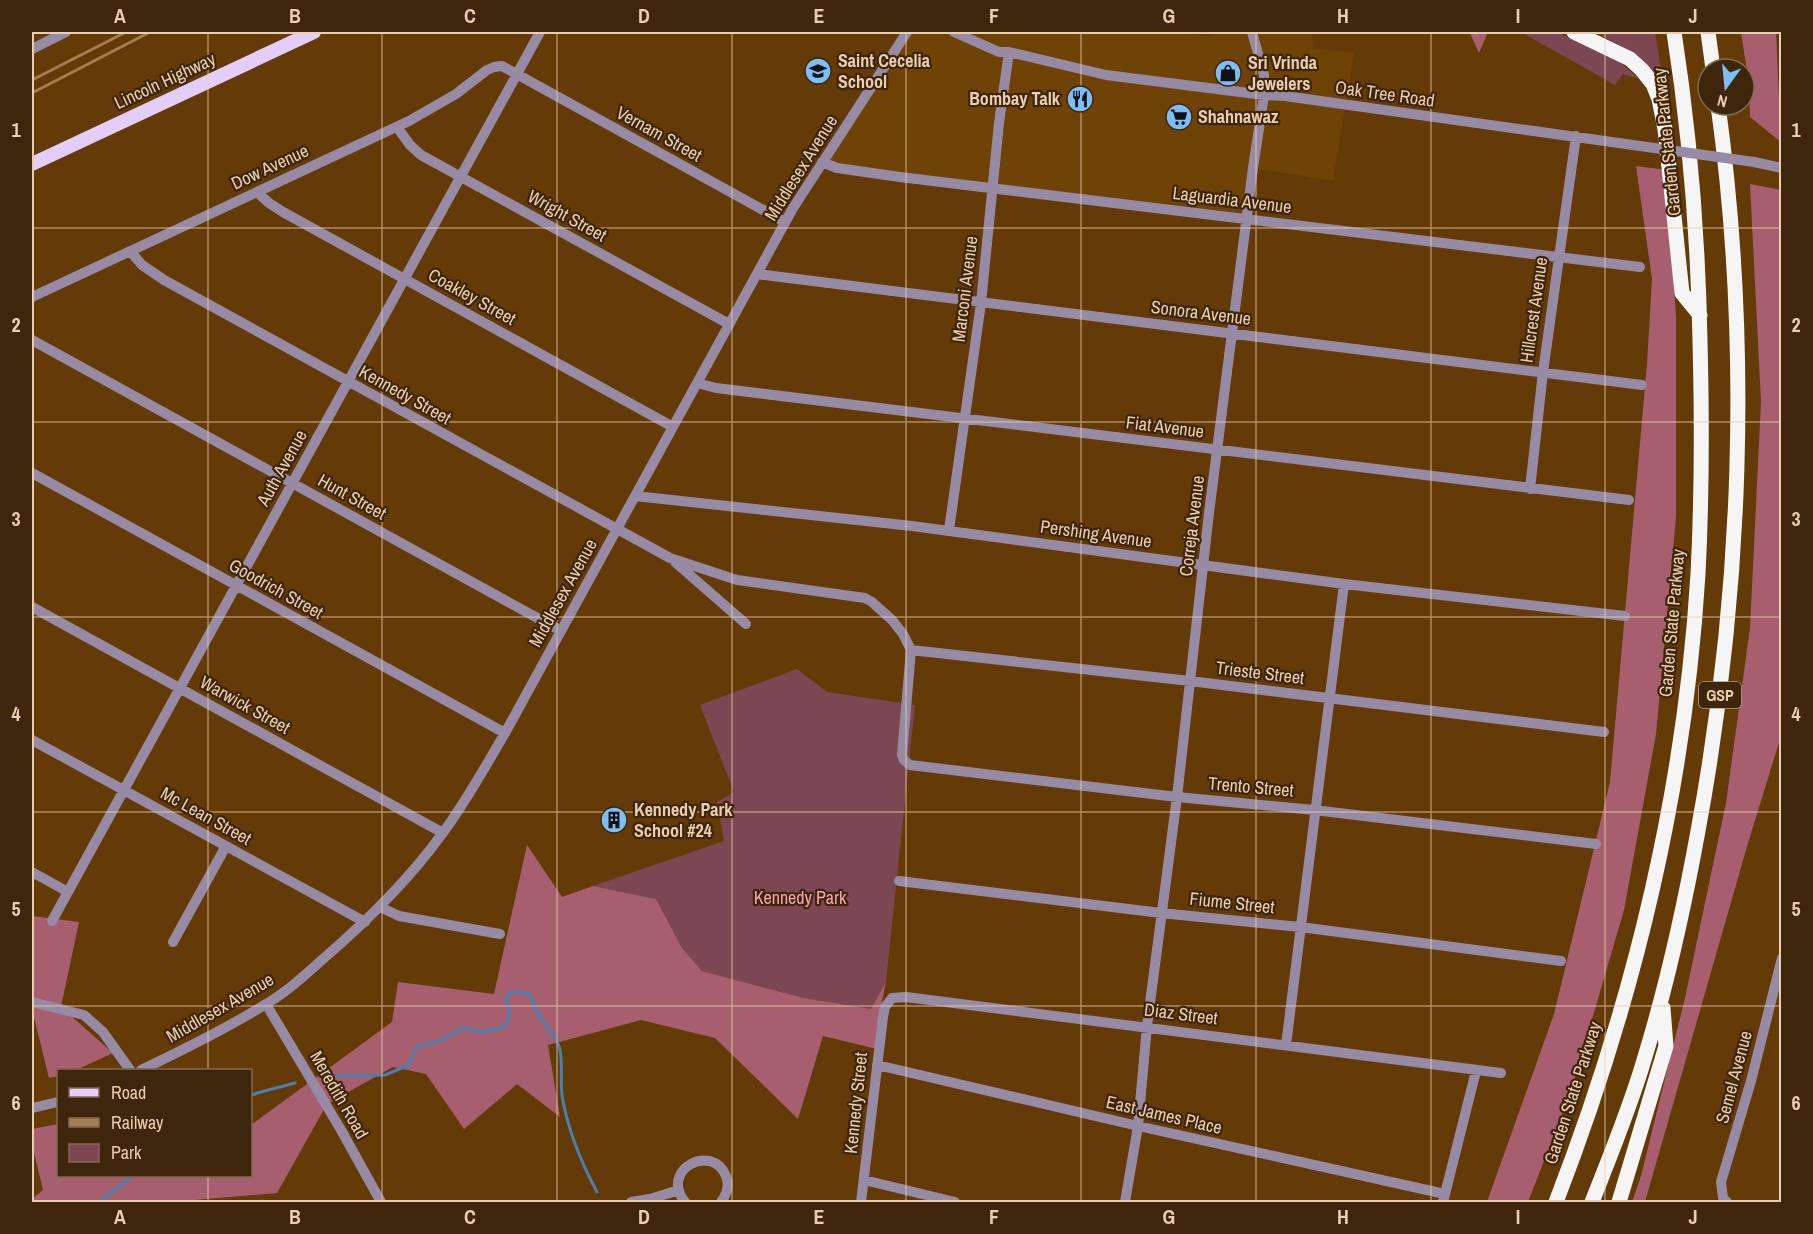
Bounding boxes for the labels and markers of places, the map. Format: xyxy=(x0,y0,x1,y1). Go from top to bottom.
place label: Saint Cecelia School xyxy=(838,48,931,94)
place label: Sri Vrinda Jewelers xyxy=(1248,50,1318,96)
school or university icon: Saint Cecelia School xyxy=(803,56,833,86)
shop icon: Sri Vrinda Jewelers xyxy=(1213,58,1243,88)
restaurant icon: Bombay Talk xyxy=(1065,84,1095,114)
place label: Bombay Talk xyxy=(969,86,1061,111)
supermarket icon: Shahnawaz xyxy=(1164,102,1194,132)
place label: Shahnawaz xyxy=(1198,104,1279,129)
place label: Kennedy Park School #24 xyxy=(634,797,733,843)
building icon: Kennedy Park School #24 xyxy=(599,805,629,835)

